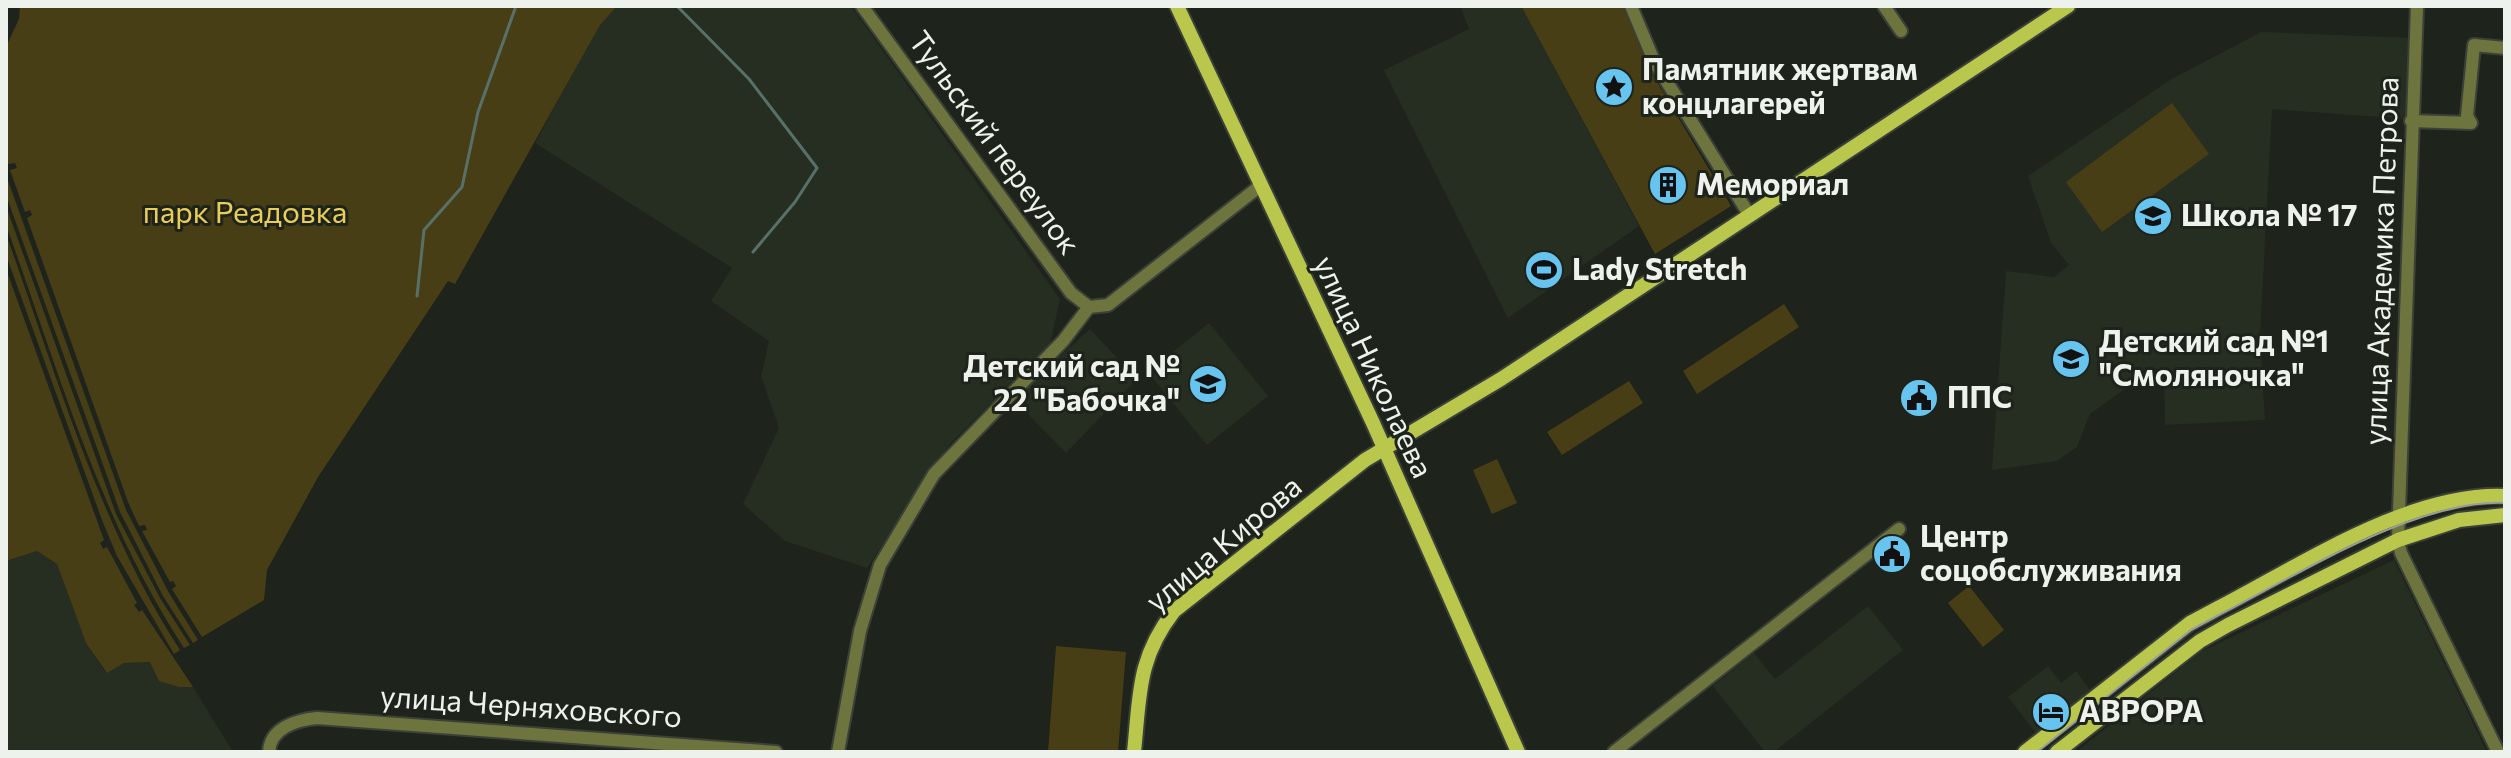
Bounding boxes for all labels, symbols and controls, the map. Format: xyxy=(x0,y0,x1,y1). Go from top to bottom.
street label: Тульский переулок xyxy=(902,23,1090,261)
place label: Памятник жертвам концлагерей xyxy=(1642,49,1918,120)
place icon: Памятник жертвам концлагерей xyxy=(1593,66,1635,108)
street label: улица Академика Петрова xyxy=(2355,76,2404,446)
building icon: Мемориал xyxy=(1647,164,1689,206)
place label: Мемориал xyxy=(1696,164,1849,201)
park label: парк Реадовка xyxy=(143,192,347,229)
school or university icon: Школа № 17 xyxy=(2132,195,2174,237)
place label: Школа № 17 xyxy=(2181,195,2357,232)
street label: улица Николаева xyxy=(1308,249,1443,483)
sports icon: Lady Stretch xyxy=(1523,249,1565,291)
place label: Lady Stretch xyxy=(1572,249,1747,286)
place label: Детский сад №1 "Смоляночка" xyxy=(2099,321,2329,392)
school or university icon: Детский сад №1 "Смоляночка" xyxy=(2050,338,2092,380)
place label: Детский сад № 22 "Бабочка" xyxy=(963,346,1180,417)
school or university icon: Детский сад № 22 "Бабочка" xyxy=(1187,363,1229,405)
public building icon: ППС xyxy=(1898,377,1940,419)
place label: ППС xyxy=(1947,377,2012,414)
street label: улица Кирова xyxy=(1137,466,1308,618)
place label: Центр соцобслуживания xyxy=(1920,516,2182,587)
public building icon: Центр соцобслуживания xyxy=(1871,533,1913,575)
street label: улица Черняховского xyxy=(379,676,683,734)
hotel icon: ABPOPA xyxy=(2030,691,2072,733)
place label: ABPOPA xyxy=(2079,691,2204,728)

